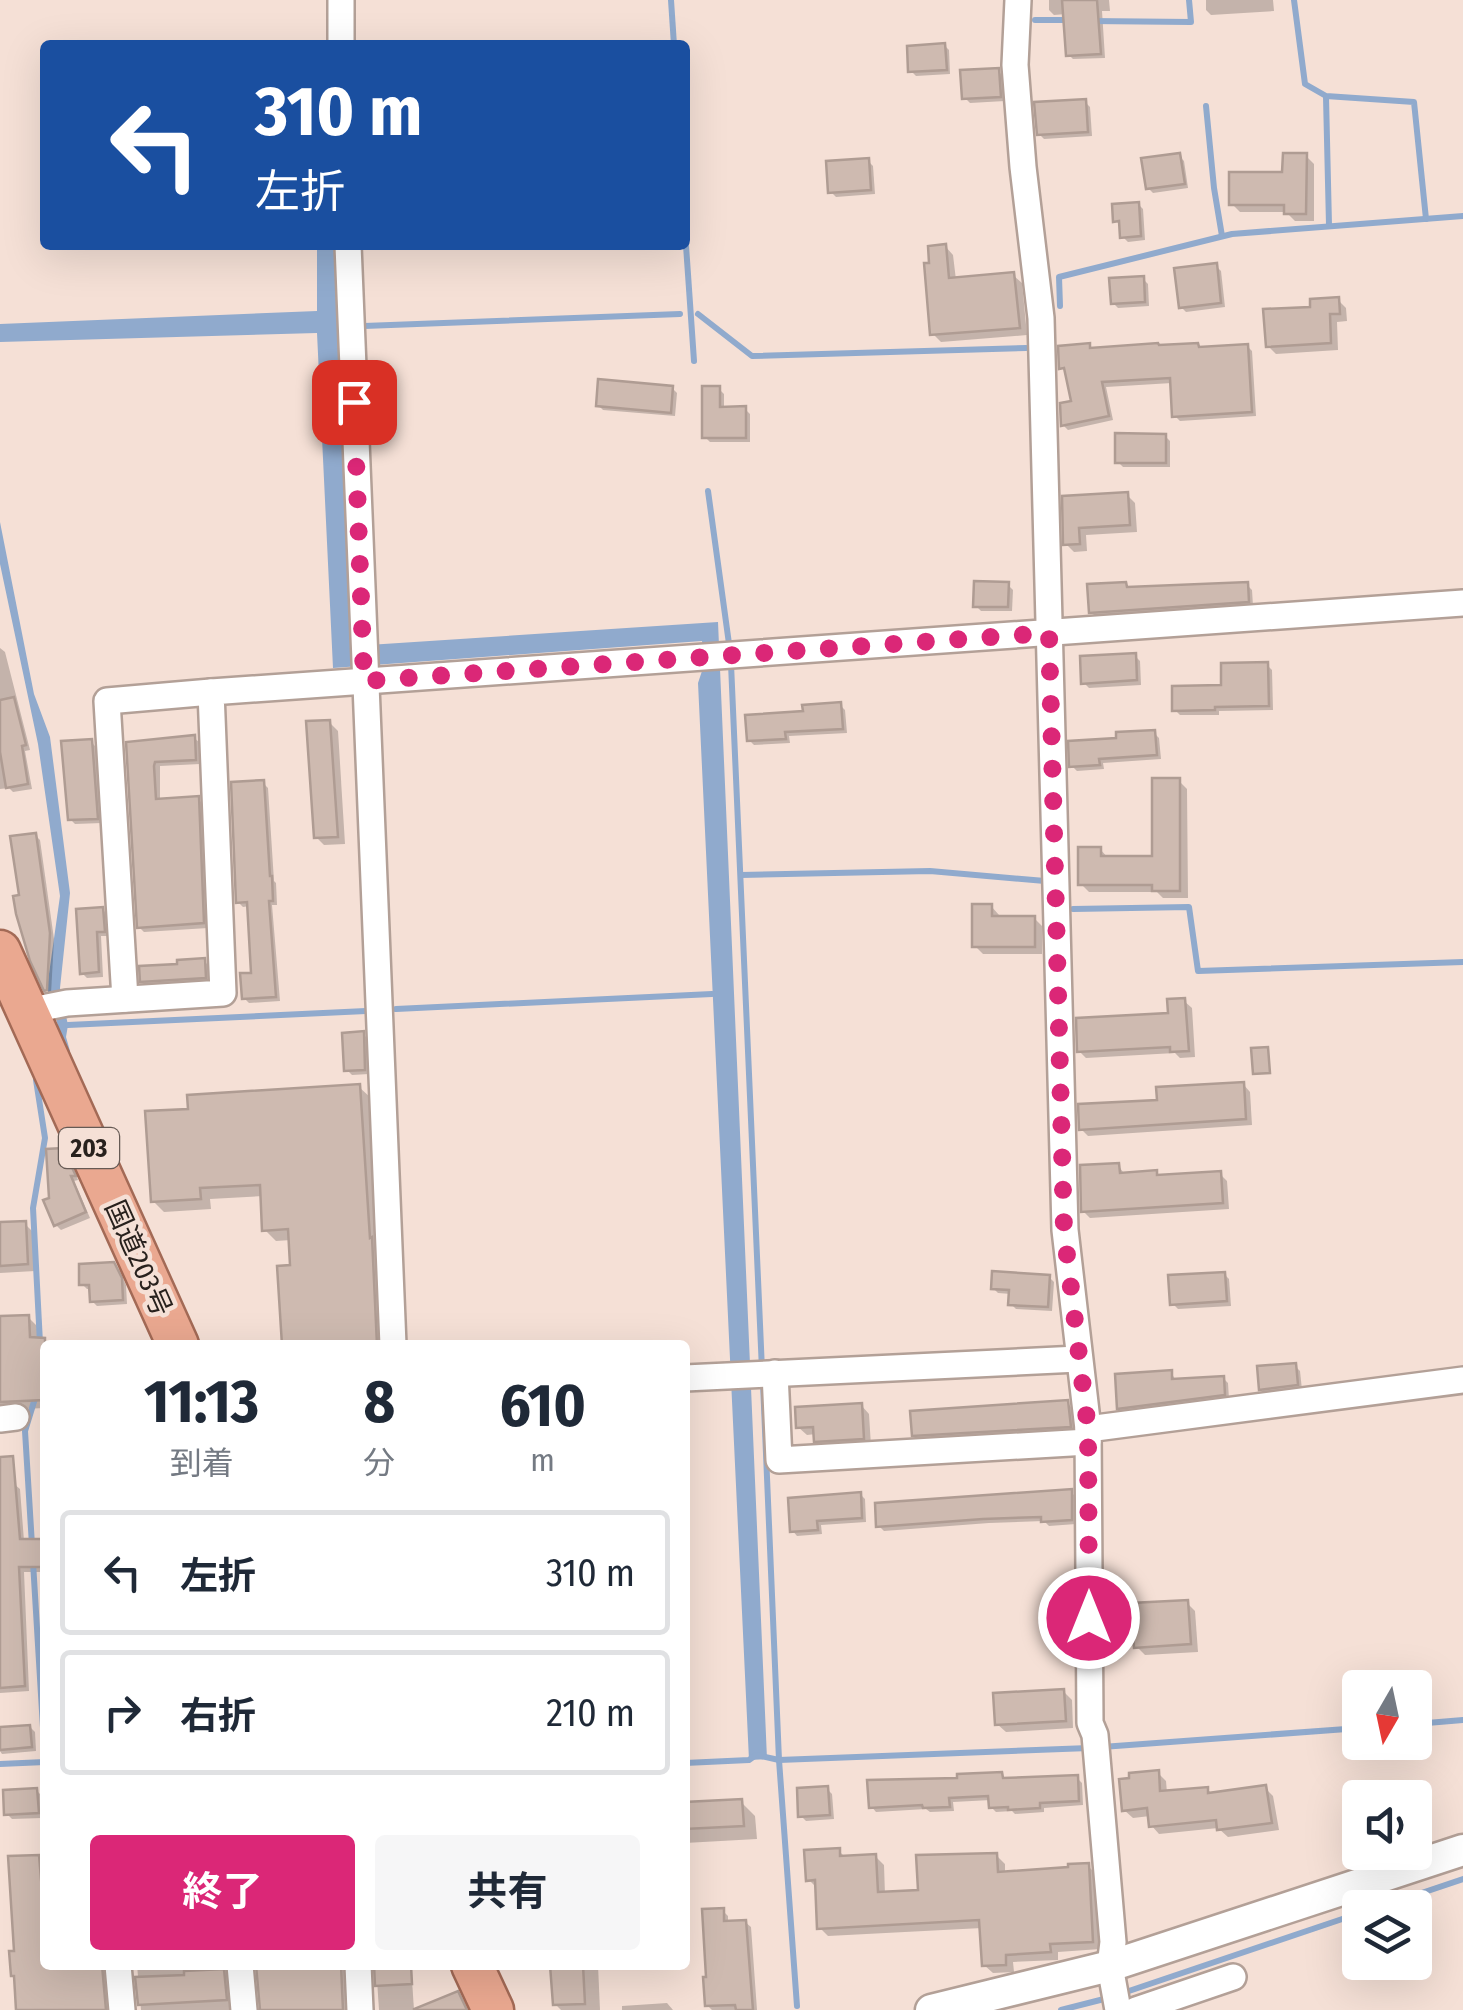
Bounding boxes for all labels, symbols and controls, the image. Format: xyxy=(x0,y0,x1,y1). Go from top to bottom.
text: 310 m xyxy=(255,70,423,154)
icon: left xyxy=(90,80,220,210)
text: 左折 xyxy=(255,165,345,219)
pin xyxy=(312,360,397,445)
icon: arrive xyxy=(327,375,382,430)
road number: 203 xyxy=(59,1128,119,1168)
street label: 国道203号 xyxy=(98,1195,179,1321)
text: 11:13 xyxy=(144,1366,259,1438)
text: 8 xyxy=(363,1366,395,1438)
text: 610 xyxy=(499,1370,586,1442)
text: m xyxy=(530,1441,555,1479)
text: 到着 xyxy=(170,1444,234,1482)
text: 分 xyxy=(363,1444,395,1482)
icon: left xyxy=(95,1545,150,1600)
text: 310 m xyxy=(546,1550,635,1596)
text: 左折 xyxy=(180,1553,256,1599)
position arrow xyxy=(1037,1566,1141,1670)
north arrow xyxy=(1342,1670,1432,1760)
map controls xyxy=(1342,1670,1432,1980)
icon: right xyxy=(95,1685,150,1740)
text: 210 m xyxy=(546,1690,635,1736)
text: 右折 xyxy=(180,1693,256,1739)
button: sound xyxy=(1342,1780,1432,1870)
button: 終了 xyxy=(90,1835,355,1950)
button: 共有 xyxy=(375,1835,640,1950)
button: layers xyxy=(1342,1890,1432,1980)

